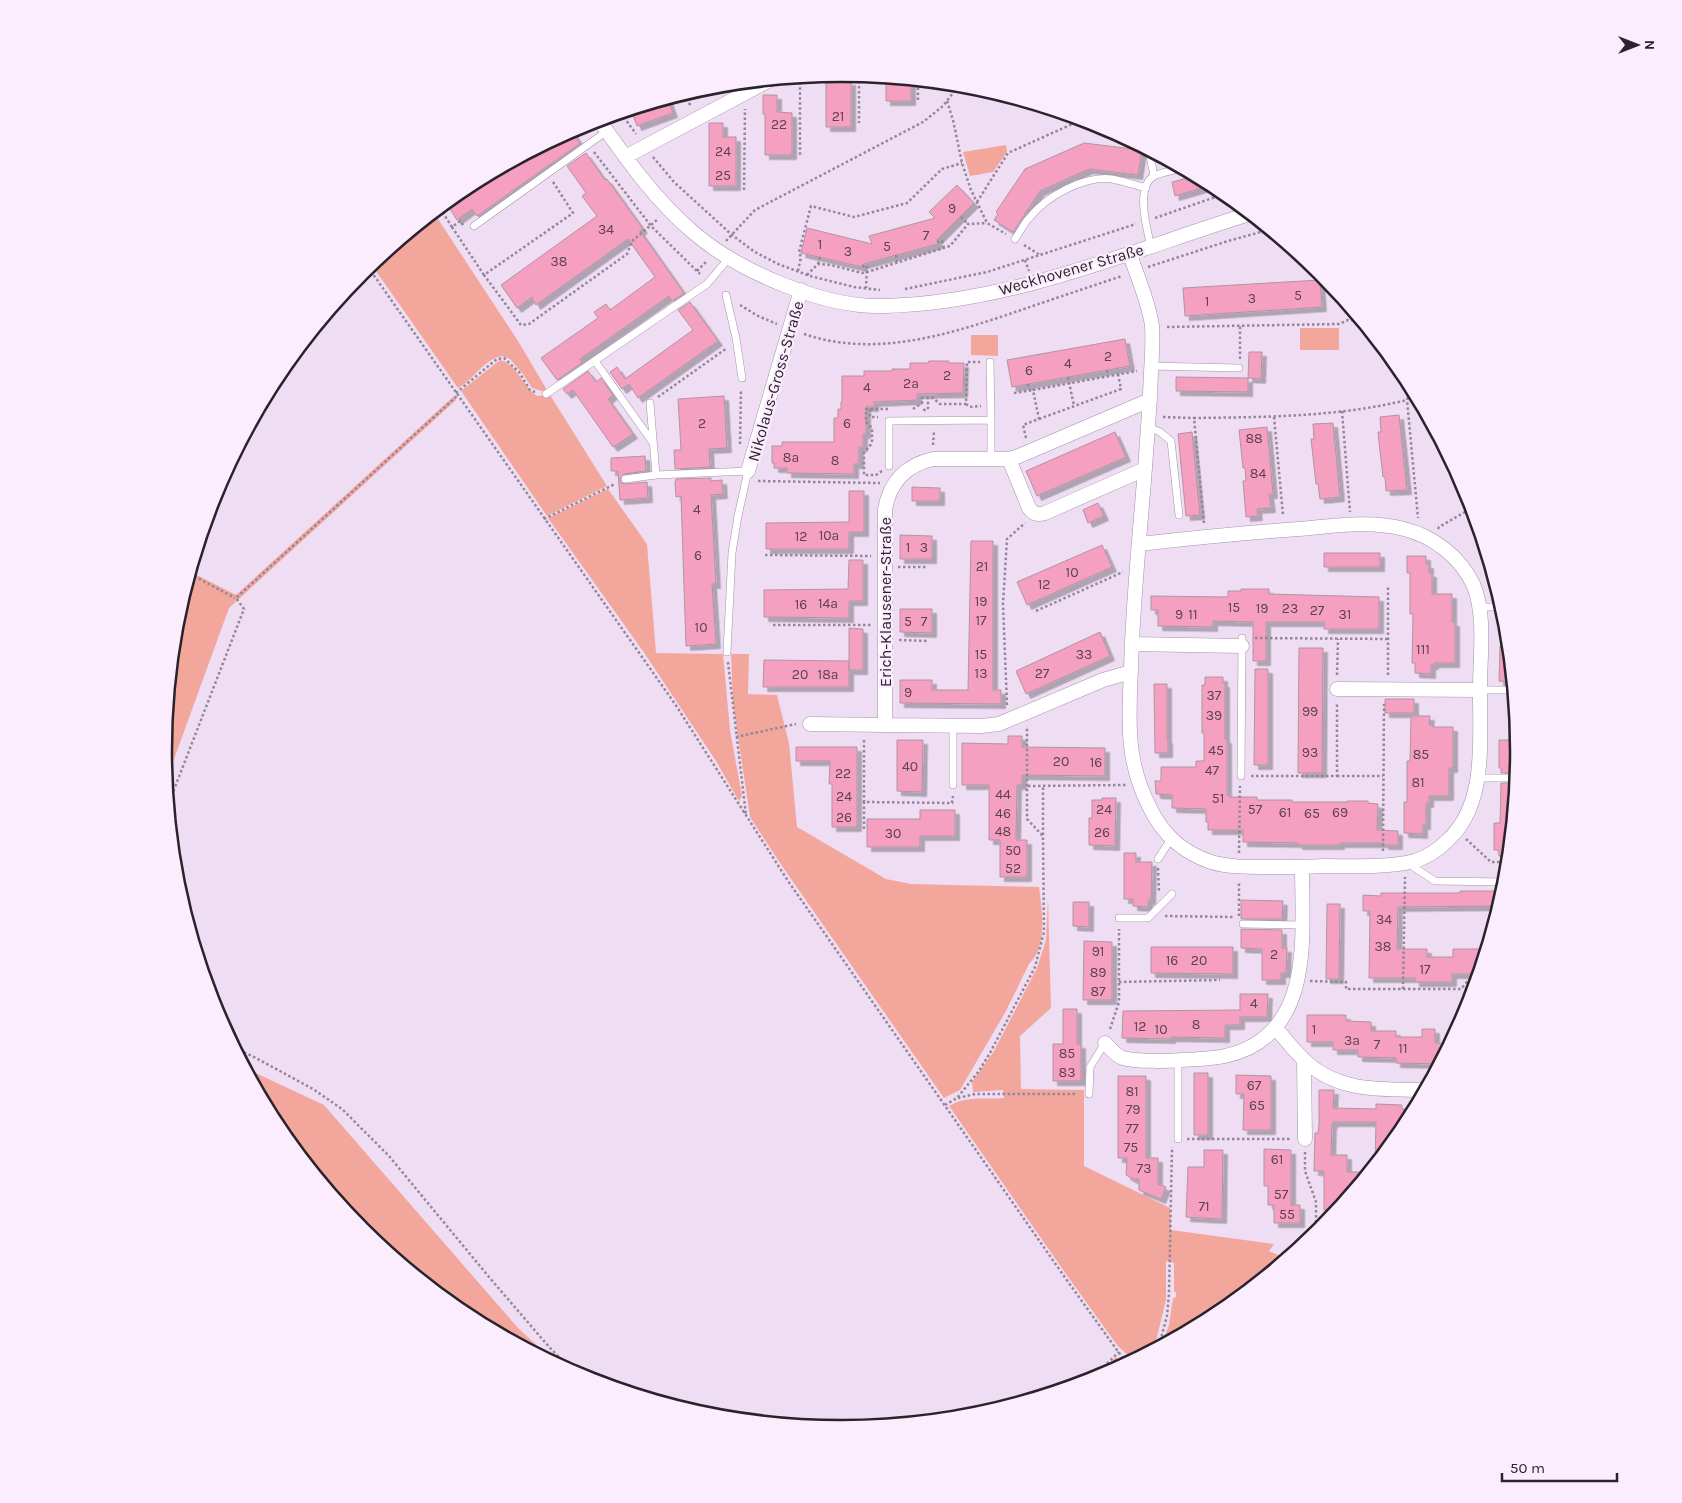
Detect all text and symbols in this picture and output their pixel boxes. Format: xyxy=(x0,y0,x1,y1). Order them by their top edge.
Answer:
north arrow xyxy=(1612,20,1662,70)
text: N xyxy=(1641,40,1658,50)
house number: 21 xyxy=(832,108,844,125)
house number: 22 xyxy=(771,116,787,133)
house number: 24 xyxy=(715,143,731,160)
house number: 25 xyxy=(715,167,731,184)
house number: 9 xyxy=(948,200,956,217)
house number: 34 xyxy=(598,221,614,238)
house number: 7 xyxy=(923,227,930,244)
house number: 1 xyxy=(818,236,822,253)
house number: 5 xyxy=(883,238,891,255)
street label: Weckhovener Straße xyxy=(997,240,1146,299)
house number: 3 xyxy=(844,243,852,260)
house number: 38 xyxy=(551,253,567,270)
house number: 5 xyxy=(1294,287,1302,304)
house number: 3 xyxy=(1248,290,1256,307)
house number: 1 xyxy=(1205,293,1209,310)
street label: Nikolaus-Gross-Straße xyxy=(743,299,807,464)
house number: 2 xyxy=(1104,348,1112,365)
house number: 4 xyxy=(1064,355,1072,372)
house number: 6 xyxy=(1025,362,1033,379)
house number: 2 xyxy=(943,367,951,384)
house number: 2a xyxy=(903,375,919,392)
house number: 4 xyxy=(863,379,871,396)
house number: 2 xyxy=(698,415,706,432)
house number: 6 xyxy=(843,415,851,432)
house number: 88 xyxy=(1245,430,1263,447)
house number: 8a xyxy=(783,449,799,466)
house number: 8 xyxy=(831,452,839,469)
house number: 84 xyxy=(1250,465,1266,482)
house number: 4 xyxy=(693,501,701,518)
street label: Erich-Klausener-Straße xyxy=(876,517,895,687)
house number: 10a xyxy=(819,527,839,544)
house number: 12 xyxy=(795,528,807,545)
house number: 1 xyxy=(906,539,910,556)
house number: 3 xyxy=(920,539,928,556)
house number: 6 xyxy=(694,547,702,564)
house number: 21 xyxy=(976,558,988,575)
house number: 10 xyxy=(1066,564,1078,581)
house number: 12 xyxy=(1038,576,1050,593)
house number: 19 xyxy=(975,593,987,610)
house number: 14a xyxy=(818,595,838,612)
house number: 16 xyxy=(795,596,807,613)
house number: 15 xyxy=(1228,599,1240,616)
house number: 19 xyxy=(1256,600,1268,617)
house number: 23 xyxy=(1282,600,1298,617)
house number: 27 xyxy=(1310,602,1325,619)
house number: 9 xyxy=(1175,606,1183,623)
house number: 11 xyxy=(1188,606,1198,623)
house number: 31 xyxy=(1339,606,1351,623)
house number: 17 xyxy=(975,612,987,629)
house number: 5 xyxy=(904,613,912,630)
house number: 7 xyxy=(921,613,928,630)
house number: 10 xyxy=(695,619,707,636)
house number: 111 xyxy=(1416,641,1430,658)
house number: 15 xyxy=(975,646,987,663)
house number: 33 xyxy=(1076,646,1092,663)
house number: 13 xyxy=(975,665,987,682)
house number: 27 xyxy=(1035,665,1050,682)
house number: 20 xyxy=(792,666,808,683)
house number: 18a xyxy=(818,666,838,683)
house number: 9 xyxy=(904,684,912,701)
house number: 37 xyxy=(1207,687,1222,704)
house number: 99 xyxy=(1302,703,1318,720)
house number: 39 xyxy=(1206,707,1222,724)
house number: 45 xyxy=(1208,742,1224,759)
house number: 93 xyxy=(1302,744,1318,761)
house number: 85 xyxy=(1413,746,1429,763)
house number: 20 xyxy=(1053,753,1069,770)
house number: 16 xyxy=(1090,754,1102,771)
house number: 40 xyxy=(902,758,918,775)
house number: 47 xyxy=(1205,762,1220,779)
house number: 22 xyxy=(835,765,851,782)
house number: 81 xyxy=(1411,774,1425,791)
house number: 44 xyxy=(995,786,1011,803)
house number: 24 xyxy=(836,788,852,805)
house number: 51 xyxy=(1212,790,1224,807)
house number: 24 xyxy=(1096,801,1112,818)
house number: 57 xyxy=(1248,801,1263,818)
house number: 61 xyxy=(1279,804,1291,821)
house number: 69 xyxy=(1332,804,1348,821)
house number: 46 xyxy=(995,805,1011,822)
house number: 65 xyxy=(1304,805,1320,822)
house number: 26 xyxy=(836,809,852,826)
house number: 48 xyxy=(995,823,1011,840)
house number: 26 xyxy=(1094,824,1110,841)
house number: 30 xyxy=(885,825,901,842)
house number: 50 xyxy=(1005,842,1021,859)
house number: 52 xyxy=(1005,860,1021,877)
house number: 34 xyxy=(1376,911,1392,928)
house number: 38 xyxy=(1375,938,1391,955)
house number: 91 xyxy=(1092,943,1104,960)
house number: 2 xyxy=(1270,946,1278,963)
house number: 16 xyxy=(1166,952,1178,969)
house number: 20 xyxy=(1191,952,1207,969)
house number: 17 xyxy=(1419,961,1431,978)
house number: 89 xyxy=(1090,964,1106,981)
house number: 87 xyxy=(1090,983,1106,1000)
house number: 4 xyxy=(1250,995,1258,1012)
house number: 8 xyxy=(1192,1016,1200,1033)
house number: 12 xyxy=(1134,1018,1146,1035)
house number: 10 xyxy=(1155,1021,1167,1038)
house number: 1 xyxy=(1312,1021,1316,1038)
house number: 3a xyxy=(1344,1032,1360,1049)
house number: 7 xyxy=(1374,1036,1381,1053)
house number: 11 xyxy=(1398,1040,1408,1057)
house number: 85 xyxy=(1059,1045,1075,1062)
house number: 83 xyxy=(1059,1064,1075,1081)
house number: 67 xyxy=(1247,1077,1262,1094)
house number: 81 xyxy=(1125,1083,1139,1100)
house number: 65 xyxy=(1249,1097,1265,1114)
house number: 79 xyxy=(1126,1101,1140,1118)
house number: 77 xyxy=(1125,1120,1139,1137)
house number: 75 xyxy=(1124,1139,1138,1156)
house number: 61 xyxy=(1271,1151,1283,1168)
house number: 73 xyxy=(1137,1160,1151,1177)
house number: 57 xyxy=(1274,1186,1289,1203)
house number: 71 xyxy=(1198,1198,1210,1215)
house number: 55 xyxy=(1279,1206,1295,1223)
scale bar xyxy=(1502,1450,1617,1482)
text: 50 m xyxy=(1510,1459,1545,1477)

